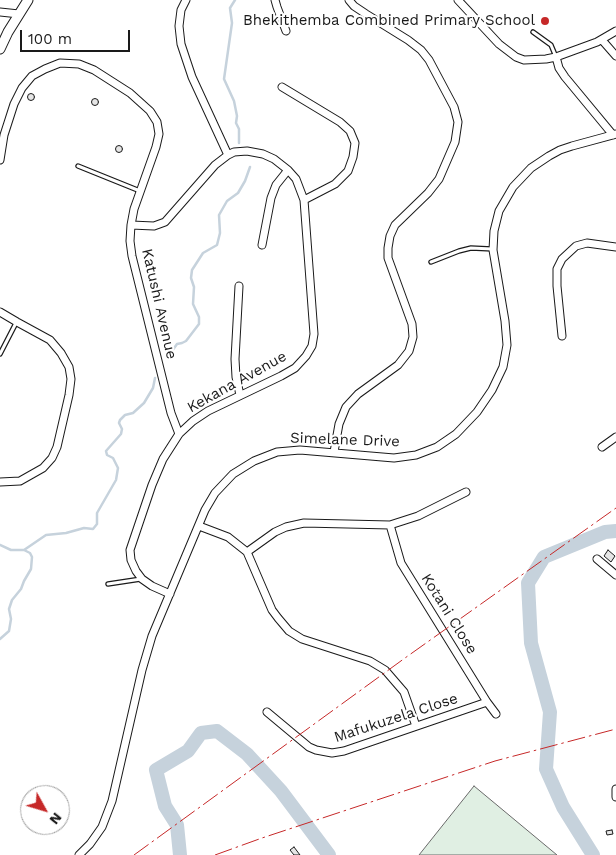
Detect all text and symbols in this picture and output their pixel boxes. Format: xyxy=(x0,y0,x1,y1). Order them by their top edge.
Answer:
place label: Bhekithemba Combined Primary School xyxy=(243,12,535,30)
marker: Bhekithemba Combined Primary School xyxy=(539,15,551,27)
scale bar xyxy=(22,20,132,52)
text: 100 m xyxy=(28,30,72,48)
street label: Katushi Avenue xyxy=(138,247,180,361)
street label: Kekana Avenue xyxy=(184,347,290,417)
street label: Simelane Drive xyxy=(290,429,400,451)
street label: Kotani Close xyxy=(417,570,481,658)
street label: Mafukuzela Close xyxy=(332,689,460,747)
north arrow xyxy=(20,785,70,835)
text: N xyxy=(46,810,65,828)

